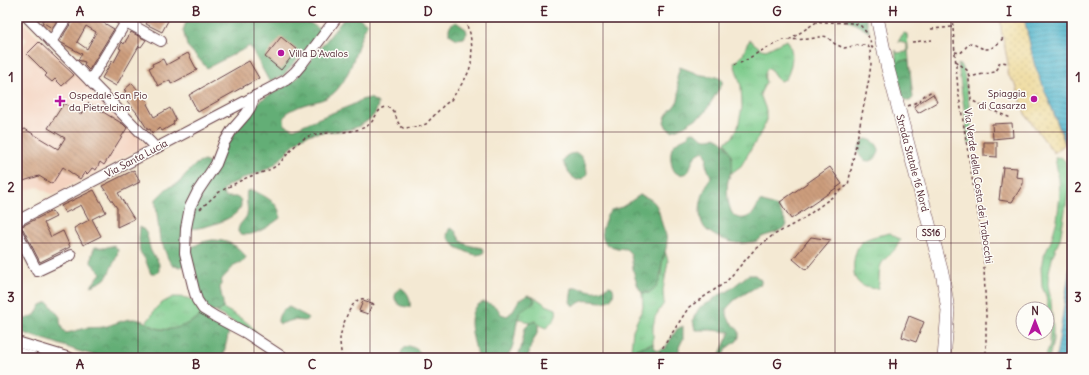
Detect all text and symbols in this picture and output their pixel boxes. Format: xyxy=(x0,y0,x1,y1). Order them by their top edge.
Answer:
text: A xyxy=(76,3,85,20)
text: B xyxy=(192,3,201,20)
text: C xyxy=(308,3,317,20)
text: D xyxy=(423,3,433,20)
text: E xyxy=(540,3,548,20)
text: F xyxy=(657,3,665,20)
text: G xyxy=(772,3,782,20)
text: H xyxy=(888,3,898,20)
text: I xyxy=(1006,3,1012,20)
place label: Villa D'Avalos xyxy=(289,47,348,60)
marker: Villa D'Avalos xyxy=(276,48,286,58)
text: 1 xyxy=(8,69,14,86)
text: 1 xyxy=(1075,69,1081,86)
place label: Spiaggia di Casarza xyxy=(979,87,1026,112)
place label: Ospedale San Pio da Pietrelcina xyxy=(69,89,148,114)
marker: Spiaggia di Casarza xyxy=(1029,94,1039,104)
marker: Ospedale San Pio da Pietrelcina xyxy=(54,95,66,107)
street label: Via Verde della Costa dei Trabocchi xyxy=(961,108,996,265)
street label: Strada Statale 16 Nord xyxy=(893,113,932,213)
street label: Via Santa Lucia xyxy=(103,136,170,180)
text: 2 xyxy=(7,179,15,196)
text: 2 xyxy=(1074,179,1082,196)
road number: SS16 xyxy=(917,226,945,240)
text: 3 xyxy=(7,289,15,306)
text: 3 xyxy=(1074,289,1082,306)
north arrow xyxy=(1015,301,1055,341)
text: N xyxy=(1031,304,1039,318)
text: A xyxy=(76,356,85,373)
text: B xyxy=(192,356,201,373)
text: C xyxy=(308,356,317,373)
text: D xyxy=(423,356,433,373)
text: E xyxy=(540,356,548,373)
text: F xyxy=(657,356,665,373)
text: G xyxy=(772,356,782,373)
text: H xyxy=(888,356,898,373)
text: I xyxy=(1006,356,1012,373)

